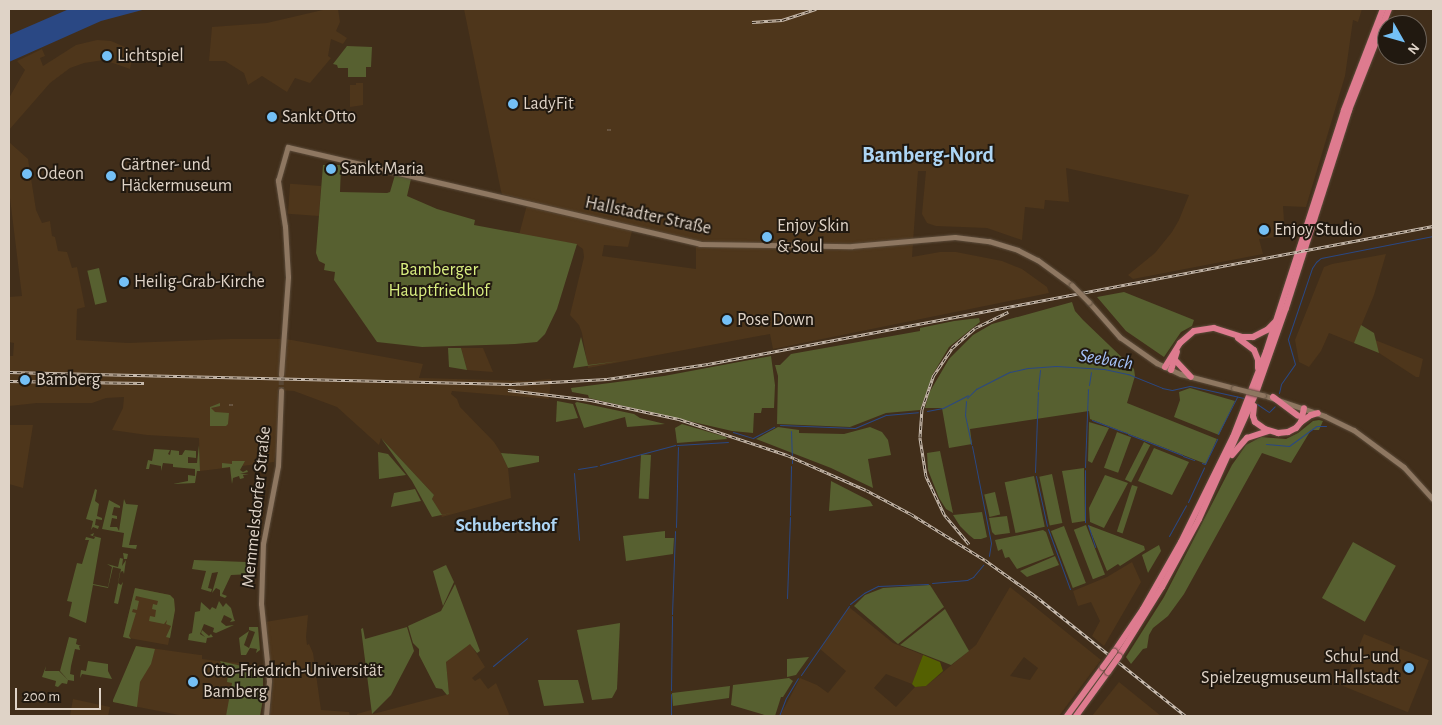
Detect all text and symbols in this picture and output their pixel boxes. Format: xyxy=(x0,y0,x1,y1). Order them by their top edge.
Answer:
north arrow xyxy=(1377,15,1427,65)
text: N xyxy=(1405,40,1422,57)
place label: Lichtspiel xyxy=(117,45,184,67)
marker: Lichtspiel xyxy=(101,50,113,62)
place label: LadyFit xyxy=(523,93,574,115)
marker: LadyFit xyxy=(507,98,519,110)
place label: Sankt Otto xyxy=(282,106,356,128)
marker: Sankt Otto xyxy=(266,111,278,123)
district label: Bamberg-Nord xyxy=(862,143,994,169)
place label: Gärtner- und Häckermuseum xyxy=(121,155,232,198)
place label: Sankt Maria xyxy=(341,158,424,180)
place label: Odeon xyxy=(37,163,84,185)
marker: Sankt Maria xyxy=(325,163,337,175)
marker: Odeon xyxy=(21,168,33,180)
marker: Gärtner- und Häckermuseum xyxy=(105,170,117,182)
street label: Hallstadter Straße xyxy=(583,192,713,240)
place label: Enjoy Skin & Soul xyxy=(777,216,849,258)
place label: Enjoy Studio xyxy=(1274,219,1362,241)
marker: Enjoy Studio xyxy=(1258,224,1270,236)
marker: Enjoy Skin & Soul xyxy=(761,231,773,243)
park label: Bamberger Hauptfriedhof xyxy=(389,260,489,302)
place label: Heilig-Grab-Kirche xyxy=(134,271,265,293)
marker: Heilig-Grab-Kirche xyxy=(118,276,130,288)
place label: Pose Down xyxy=(737,309,814,331)
marker: Pose Down xyxy=(721,314,733,326)
water label: Seebach xyxy=(1077,344,1135,376)
place label: Bamberg xyxy=(36,369,100,391)
marker: Bamberg xyxy=(18,373,32,387)
street label: Memmelsdorfer Straße xyxy=(238,425,276,589)
district label: Schubertshof xyxy=(455,515,557,537)
place label: Schul- und Spielzeugmuseum Hallstadt xyxy=(1201,647,1399,690)
place label: Otto-Friedrich-Universität Bamberg xyxy=(203,661,383,704)
marker: Schul- und Spielzeugmuseum Hallstadt xyxy=(1403,662,1415,674)
marker: Otto-Friedrich-Universität Bamberg xyxy=(187,676,199,688)
scale bar xyxy=(18,678,104,710)
text: 200 m xyxy=(23,689,60,704)

